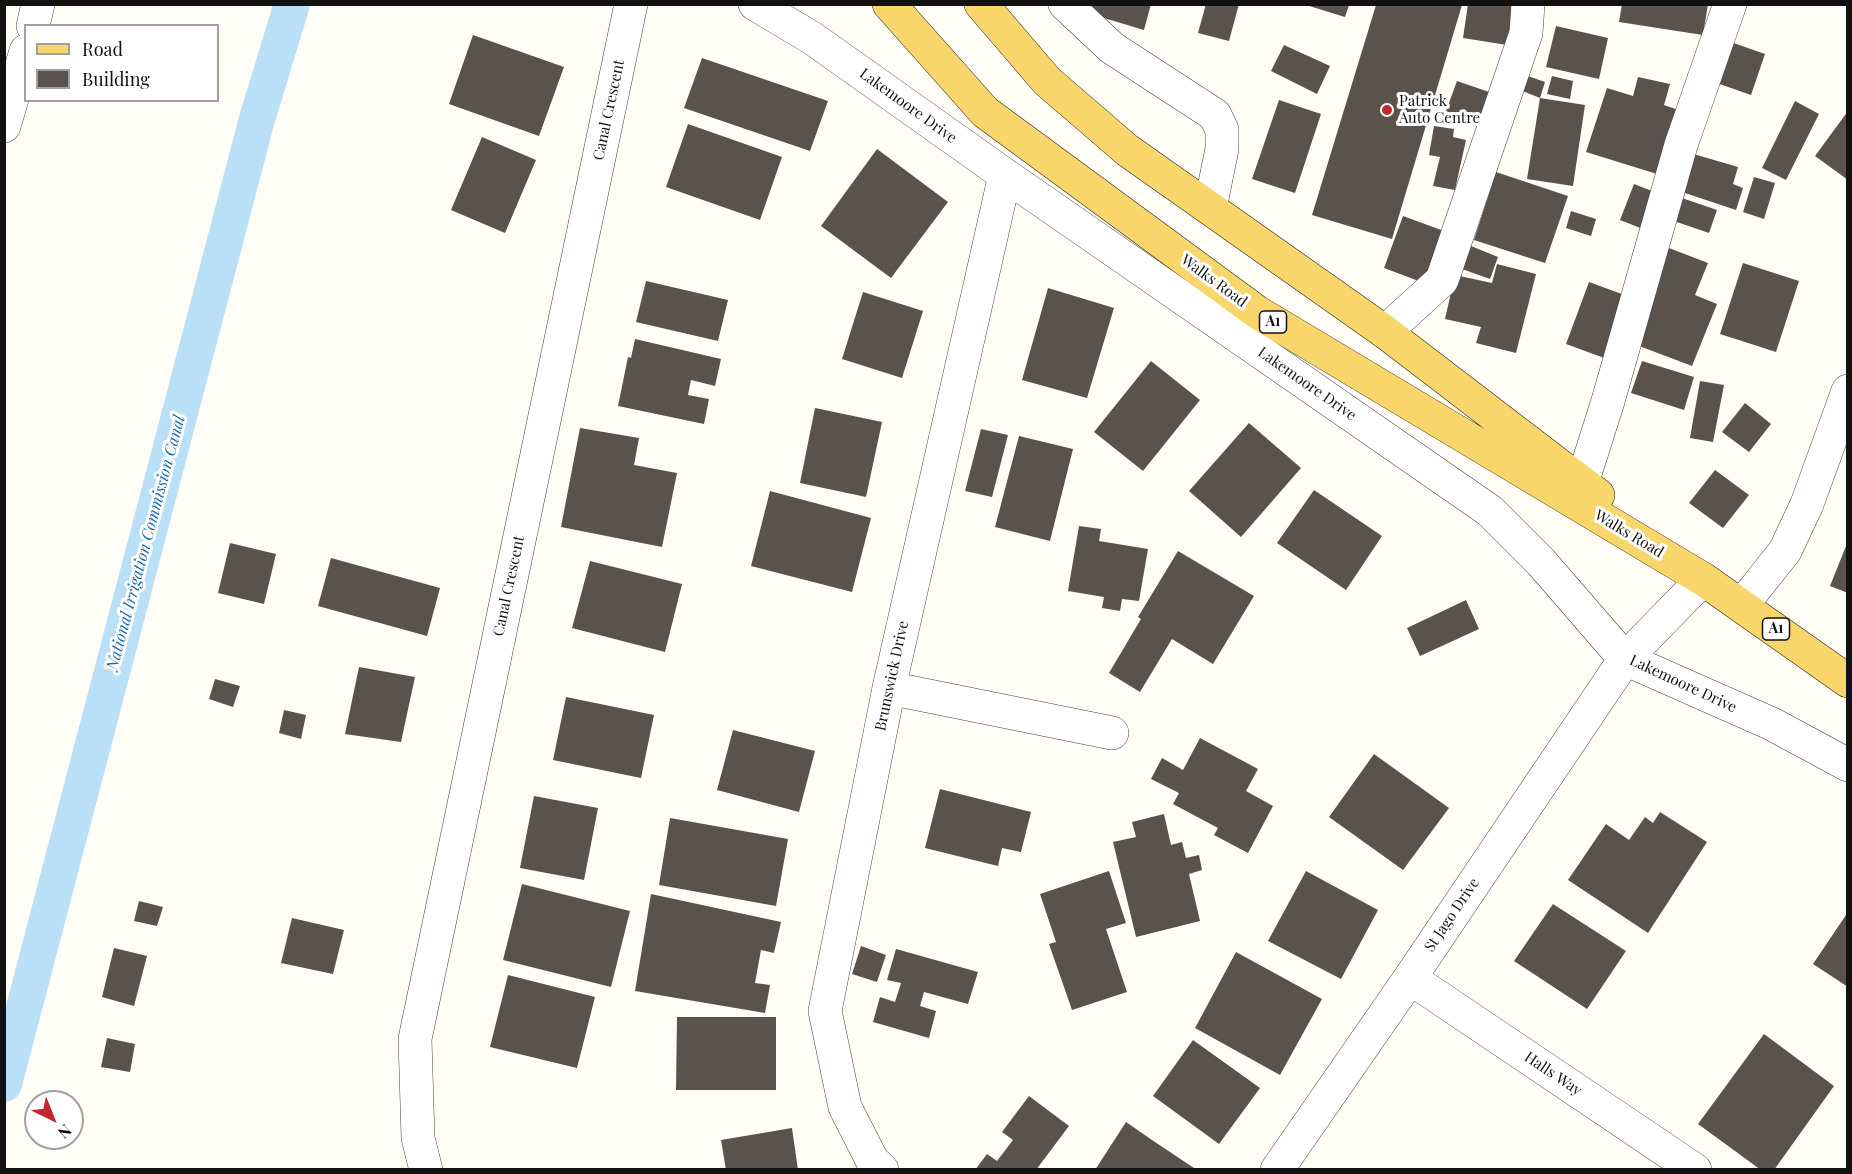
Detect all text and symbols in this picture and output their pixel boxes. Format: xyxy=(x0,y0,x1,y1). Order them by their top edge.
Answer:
legend xyxy=(24,24,219,102)
text: Road xyxy=(82,37,123,61)
street label: Canal Crescent xyxy=(590,58,628,162)
street label: Lakemoore Drive xyxy=(856,65,960,147)
text: Building xyxy=(82,67,150,91)
place label: Patrick Auto Centre xyxy=(1399,92,1480,127)
marker: Patrick Auto Centre xyxy=(1380,103,1394,117)
street label: Walks Road xyxy=(1177,251,1251,311)
road number: A1 xyxy=(1260,311,1286,333)
street label: Lakemoore Drive xyxy=(1254,343,1360,425)
water label: National Irrigation Commission Canal xyxy=(103,413,189,673)
street label: Walks Road xyxy=(1591,506,1667,562)
street label: Canal Crescent xyxy=(490,534,528,638)
road number: A1 xyxy=(1762,618,1790,640)
street label: Brunswick Drive xyxy=(872,619,912,733)
street label: Lakemoore Drive xyxy=(1627,651,1739,717)
street label: St Jago Drive xyxy=(1421,874,1483,956)
street label: Halls Way xyxy=(1521,1048,1585,1100)
north arrow xyxy=(24,1090,84,1150)
text: N xyxy=(54,1120,77,1144)

